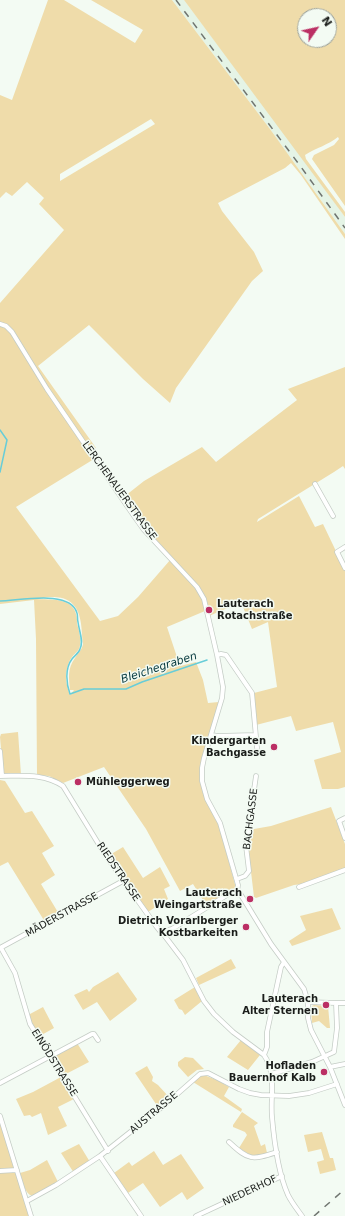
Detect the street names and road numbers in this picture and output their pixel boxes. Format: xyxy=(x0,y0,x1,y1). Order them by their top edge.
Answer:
street label: LERCHENAUERSTRASSE xyxy=(79,439,159,543)
street label: BACHGASSE xyxy=(241,788,261,850)
street label: RIEDSTRASSE xyxy=(94,840,142,904)
street label: MÄDERSTRASSE xyxy=(24,890,100,940)
street label: EINÖDSTRASSE xyxy=(28,1027,80,1099)
street label: AUSTRASSE xyxy=(128,1089,180,1137)
street label: NIEDERHOF xyxy=(221,1173,279,1209)

